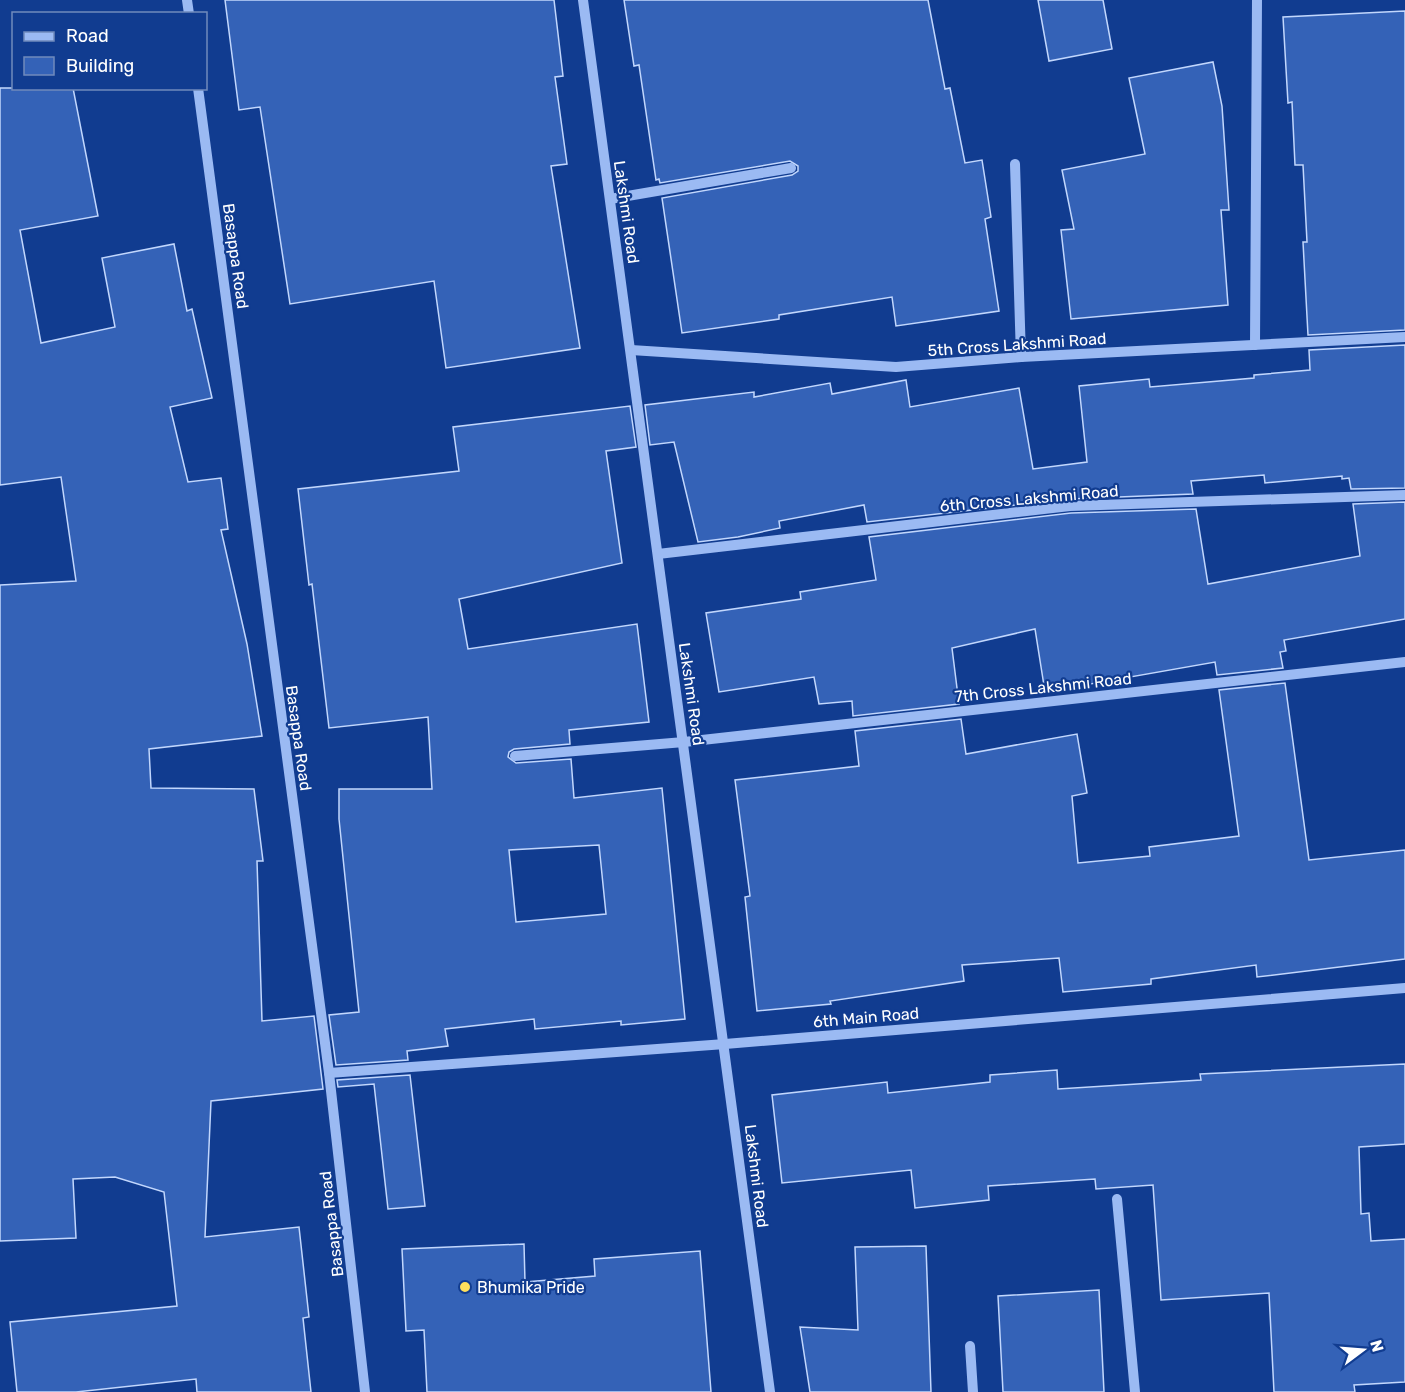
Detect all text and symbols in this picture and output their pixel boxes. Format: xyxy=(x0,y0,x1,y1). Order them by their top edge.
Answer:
legend xyxy=(12,12,207,90)
text: Road xyxy=(66,25,109,47)
text: Building xyxy=(66,55,134,77)
street label: Lakshmi Road xyxy=(610,159,643,265)
street label: Basappa Road xyxy=(219,202,252,310)
street label: 5th Cross Lakshmi Road xyxy=(927,329,1107,360)
street label: 6th Cross Lakshmi Road xyxy=(939,481,1119,516)
street label: Lakshmi Road xyxy=(675,641,708,747)
street label: 7th Cross Lakshmi Road xyxy=(954,669,1133,706)
street label: Basappa Road xyxy=(282,684,315,792)
street label: 6th Main Road xyxy=(812,1003,920,1032)
street label: Lakshmi Road xyxy=(741,1123,772,1229)
street label: Basappa Road xyxy=(316,1170,347,1278)
place label: Bhumika Pride xyxy=(477,1278,585,1297)
marker: Bhumika Pride xyxy=(458,1280,472,1294)
north arrow xyxy=(1333,1320,1393,1380)
text: N xyxy=(1366,1338,1388,1354)

